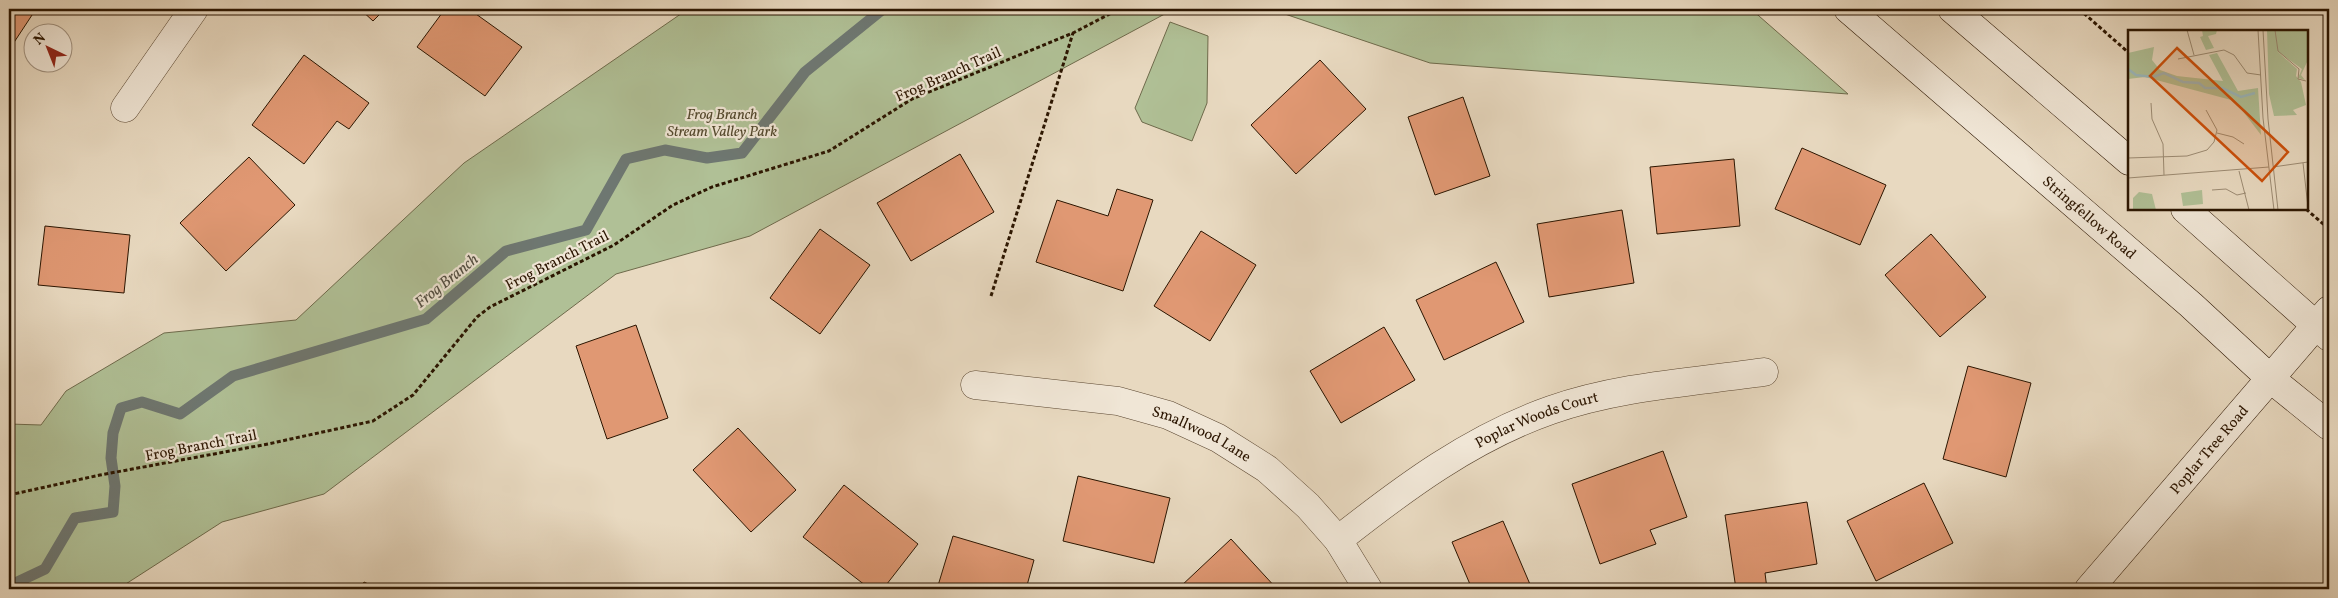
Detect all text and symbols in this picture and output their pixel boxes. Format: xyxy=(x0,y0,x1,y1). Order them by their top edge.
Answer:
north arrow xyxy=(22,22,72,72)
text: N xyxy=(30,29,50,50)
inset map xyxy=(2128,30,2308,210)
street label: Frog Branch Trail xyxy=(892,43,1005,108)
park label: Frog Branch Stream Valley Park xyxy=(667,105,777,143)
street label: Stringfellow Road xyxy=(2037,172,2140,265)
street label: Frog Branch Trail xyxy=(502,226,613,297)
water label: Frog Branch xyxy=(411,249,484,314)
street label: Poplar Woods Court xyxy=(1472,388,1601,454)
street label: Poplar Tree Road xyxy=(2166,401,2254,500)
street label: Smallwood Lane xyxy=(1149,402,1255,468)
street label: Frog Branch Trail xyxy=(143,425,259,468)

